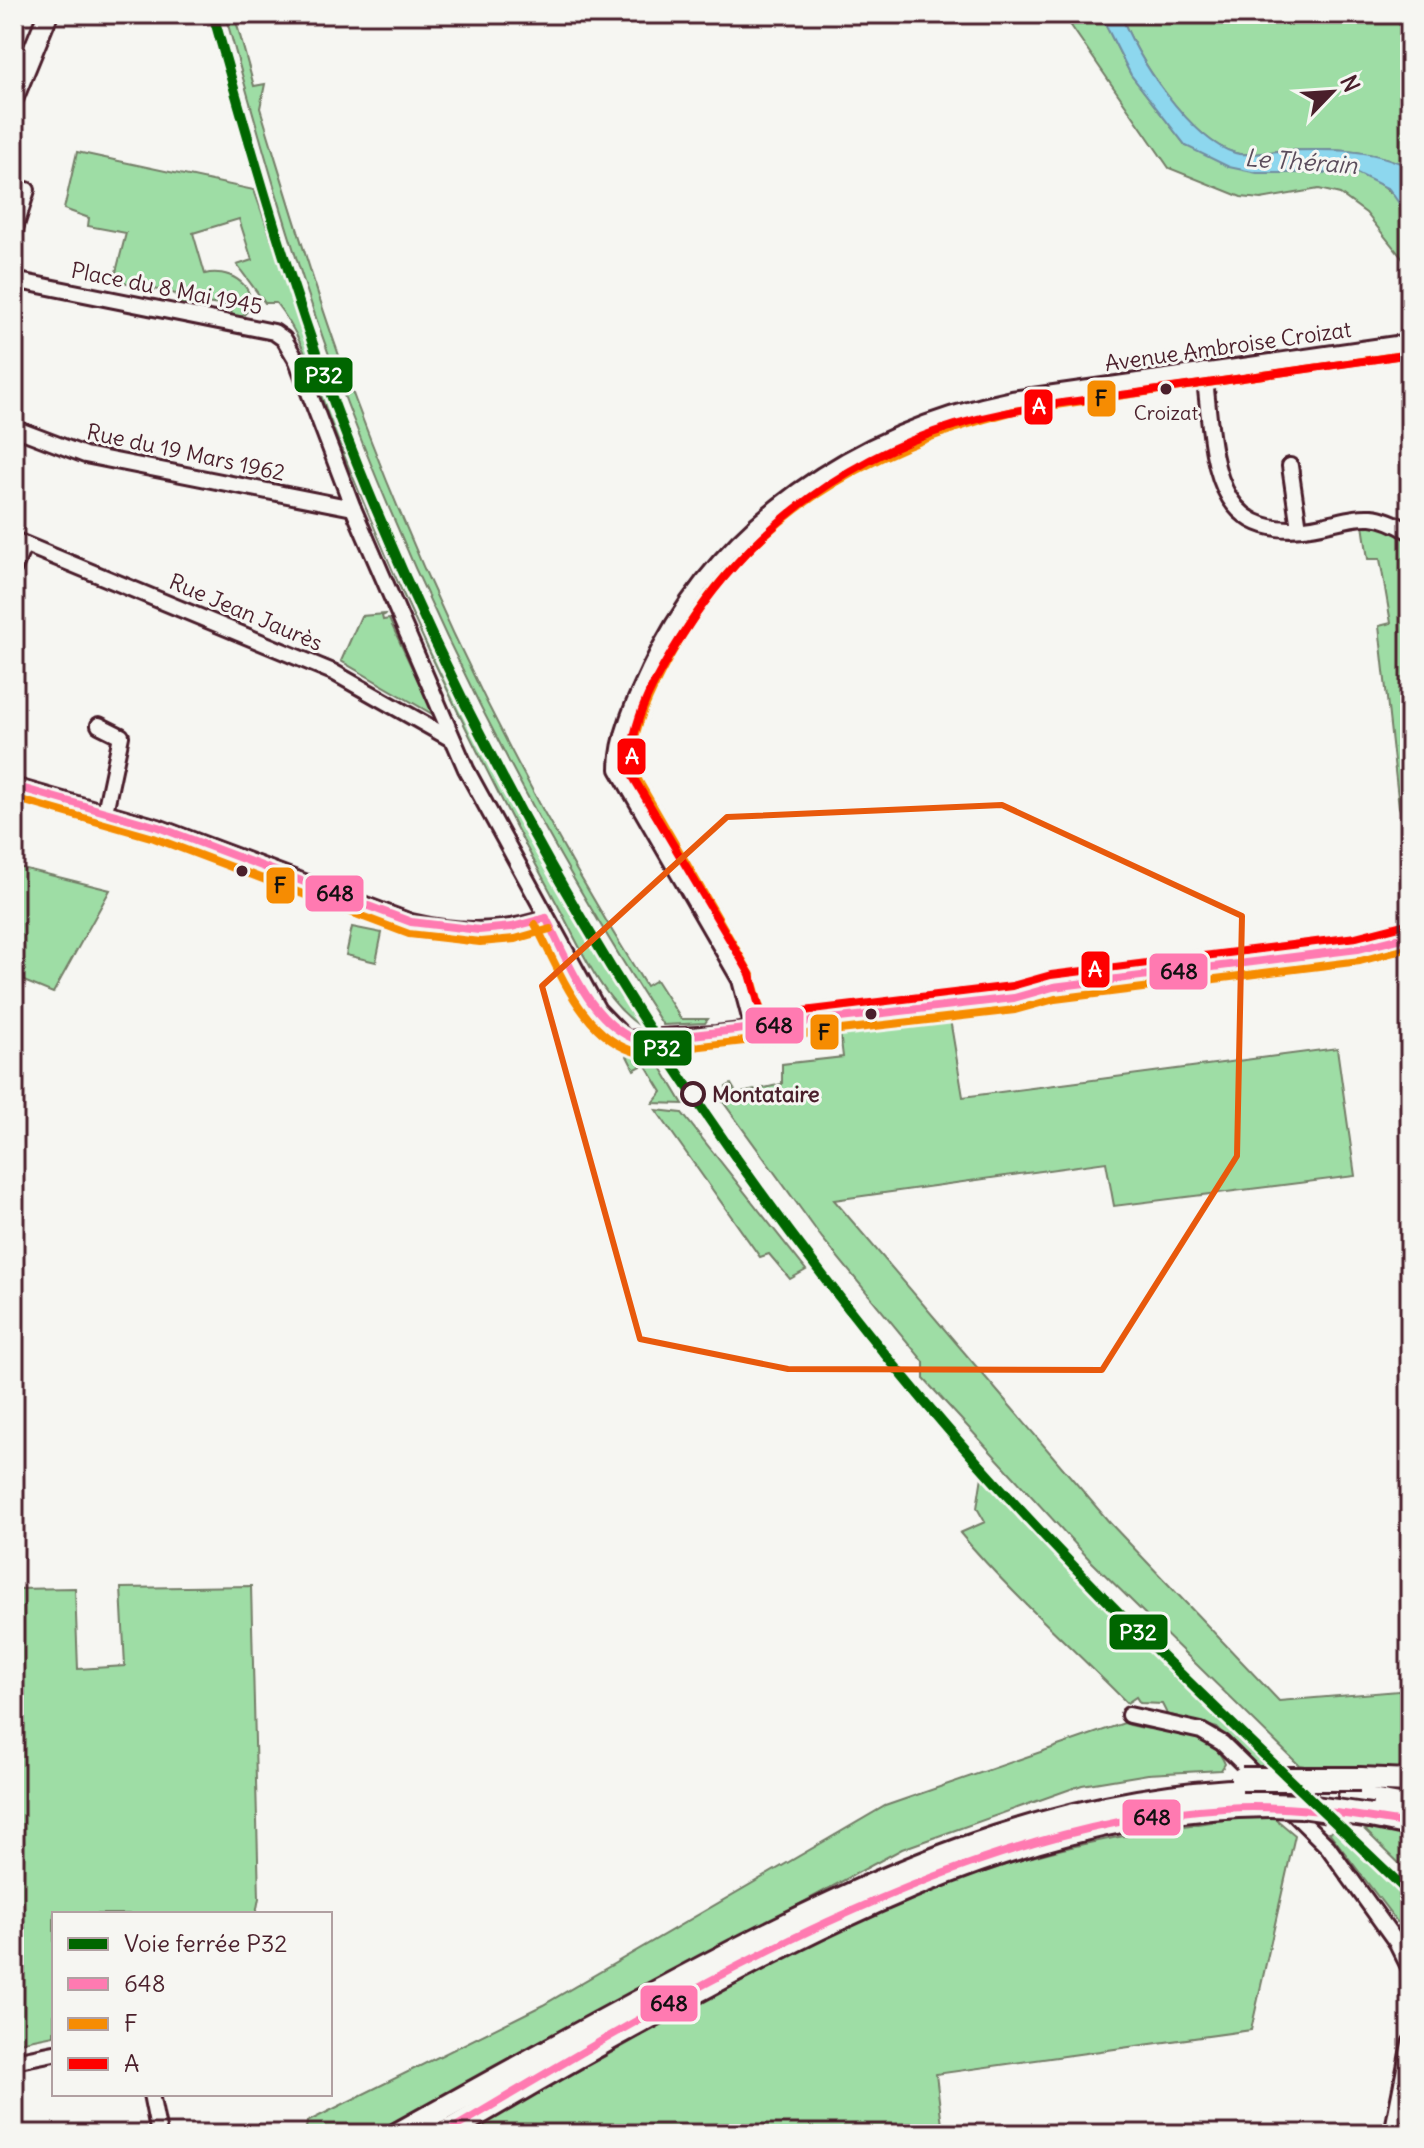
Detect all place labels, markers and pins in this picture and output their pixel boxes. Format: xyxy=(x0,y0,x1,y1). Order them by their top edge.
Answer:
marker: Croizat xyxy=(1158,381,1174,397)
place label: Croizat xyxy=(1134,400,1198,425)
unlabelled marker xyxy=(234,863,250,879)
unlabelled marker xyxy=(863,1006,879,1022)
place label: Montataire xyxy=(712,1080,820,1108)
marker: Montataire xyxy=(681,1082,705,1106)

